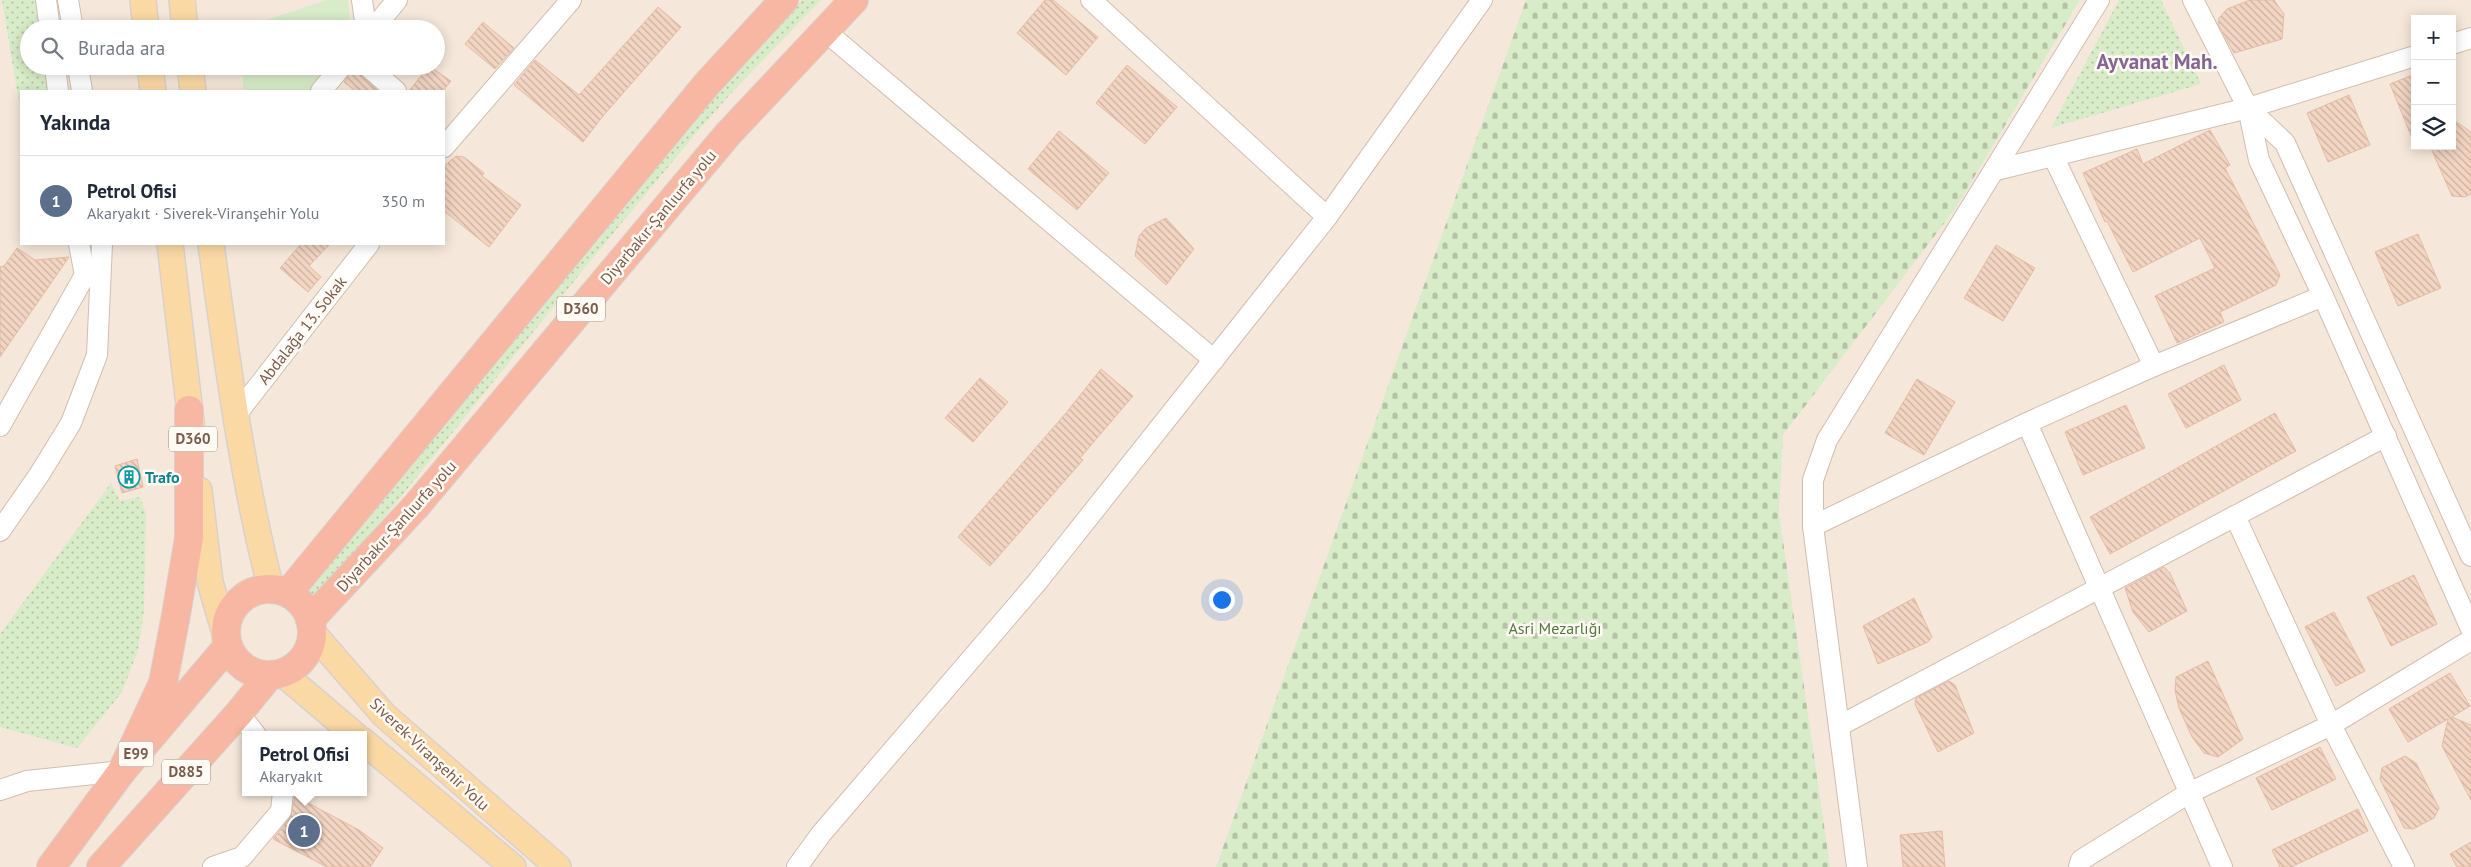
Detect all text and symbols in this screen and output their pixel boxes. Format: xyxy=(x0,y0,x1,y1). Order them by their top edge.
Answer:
map controls xyxy=(2411,15,2456,150)
button: + xyxy=(2411,15,2456,60)
search box xyxy=(20,20,445,75)
icon: search xyxy=(38,34,66,62)
text: Burada ara xyxy=(78,36,165,60)
district label: Ayvanat Mah. xyxy=(2096,48,2218,75)
button: − xyxy=(2411,60,2456,105)
button: layers xyxy=(2411,105,2456,150)
text: Yakında xyxy=(40,109,110,136)
street label: Diyarbakır-Şanlıurfa yolu xyxy=(596,146,720,288)
text: Petrol Ofisi xyxy=(87,179,177,203)
text: 1 xyxy=(51,191,61,211)
text: 350 m xyxy=(382,191,425,211)
text: Akaryakıt · Siverek-Viranşehir Yolu xyxy=(87,203,319,223)
street label: Abdalağa 13. Sokak xyxy=(253,272,351,388)
road number: D360 xyxy=(557,296,605,322)
road number: D360 xyxy=(169,426,217,452)
street label: Diyarbakır-Şanlıurfa yolu xyxy=(332,456,460,596)
building icon: Trafo xyxy=(117,465,141,489)
place label: Trafo xyxy=(145,467,180,487)
your location xyxy=(1209,587,1235,613)
park label: Asri Mezarlığı xyxy=(1508,618,1602,638)
street label: Siverek-Viranşehir Yolu xyxy=(366,693,494,815)
popup xyxy=(242,731,367,796)
road number: E99 xyxy=(118,742,154,766)
text: Petrol Ofisi xyxy=(260,742,349,766)
road number: D885 xyxy=(162,760,210,784)
text: Akaryakıt xyxy=(260,766,323,786)
pin: 1 xyxy=(288,812,320,850)

